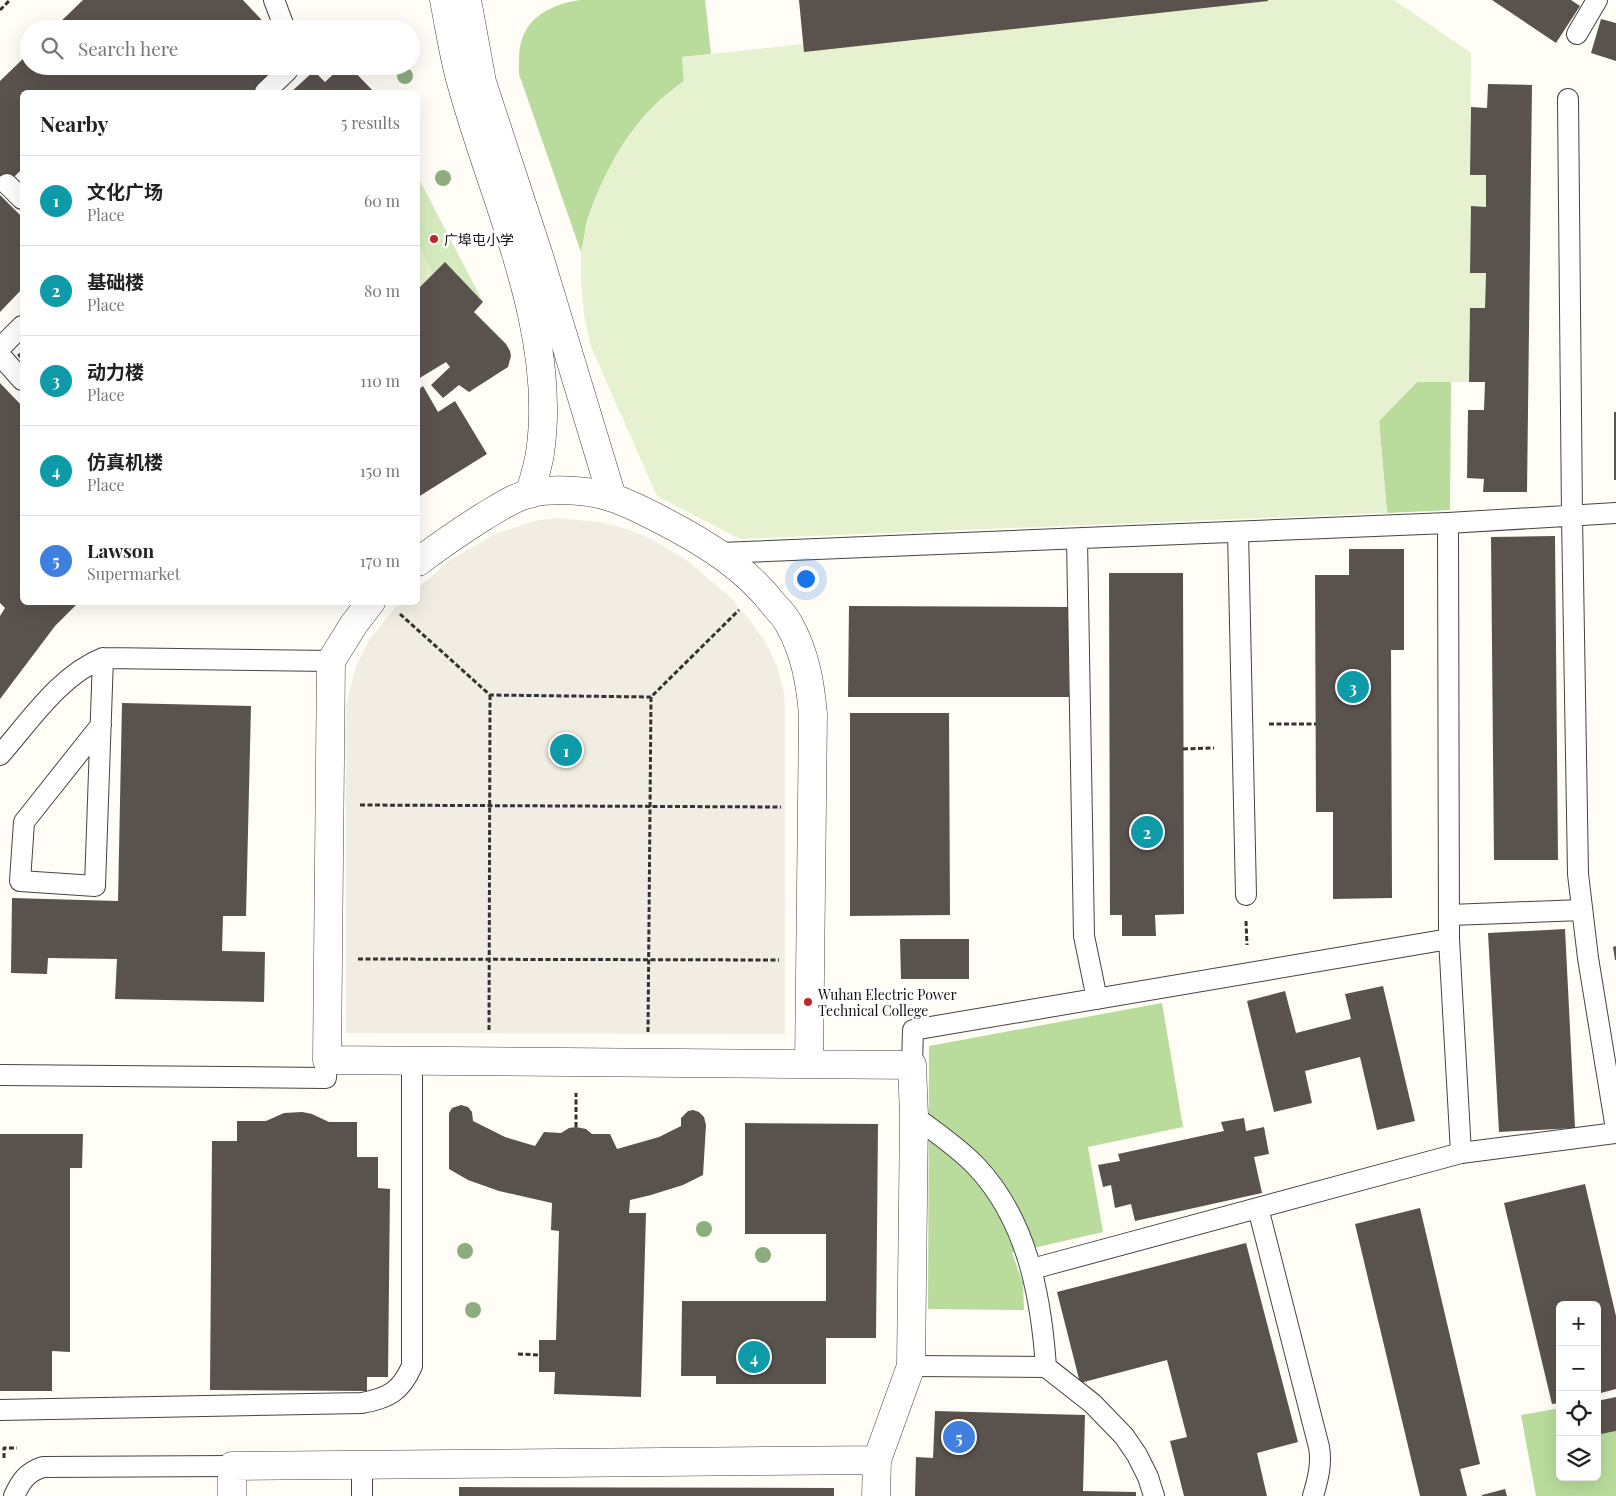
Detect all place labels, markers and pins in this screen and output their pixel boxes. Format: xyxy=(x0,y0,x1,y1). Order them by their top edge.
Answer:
place label: 广埠屯小学 xyxy=(444,230,514,249)
marker: 广埠屯小学 xyxy=(428,233,440,245)
pin: 3 xyxy=(1337,668,1369,706)
pin: 1 xyxy=(550,731,582,769)
pin: 2 xyxy=(1131,813,1163,851)
place label: Wuhan Electric Power Technical College xyxy=(817,985,958,1020)
marker: Wuhan Electric Power Technical College xyxy=(802,996,814,1008)
pin: 4 xyxy=(738,1338,770,1376)
pin: 5 xyxy=(943,1418,975,1456)

